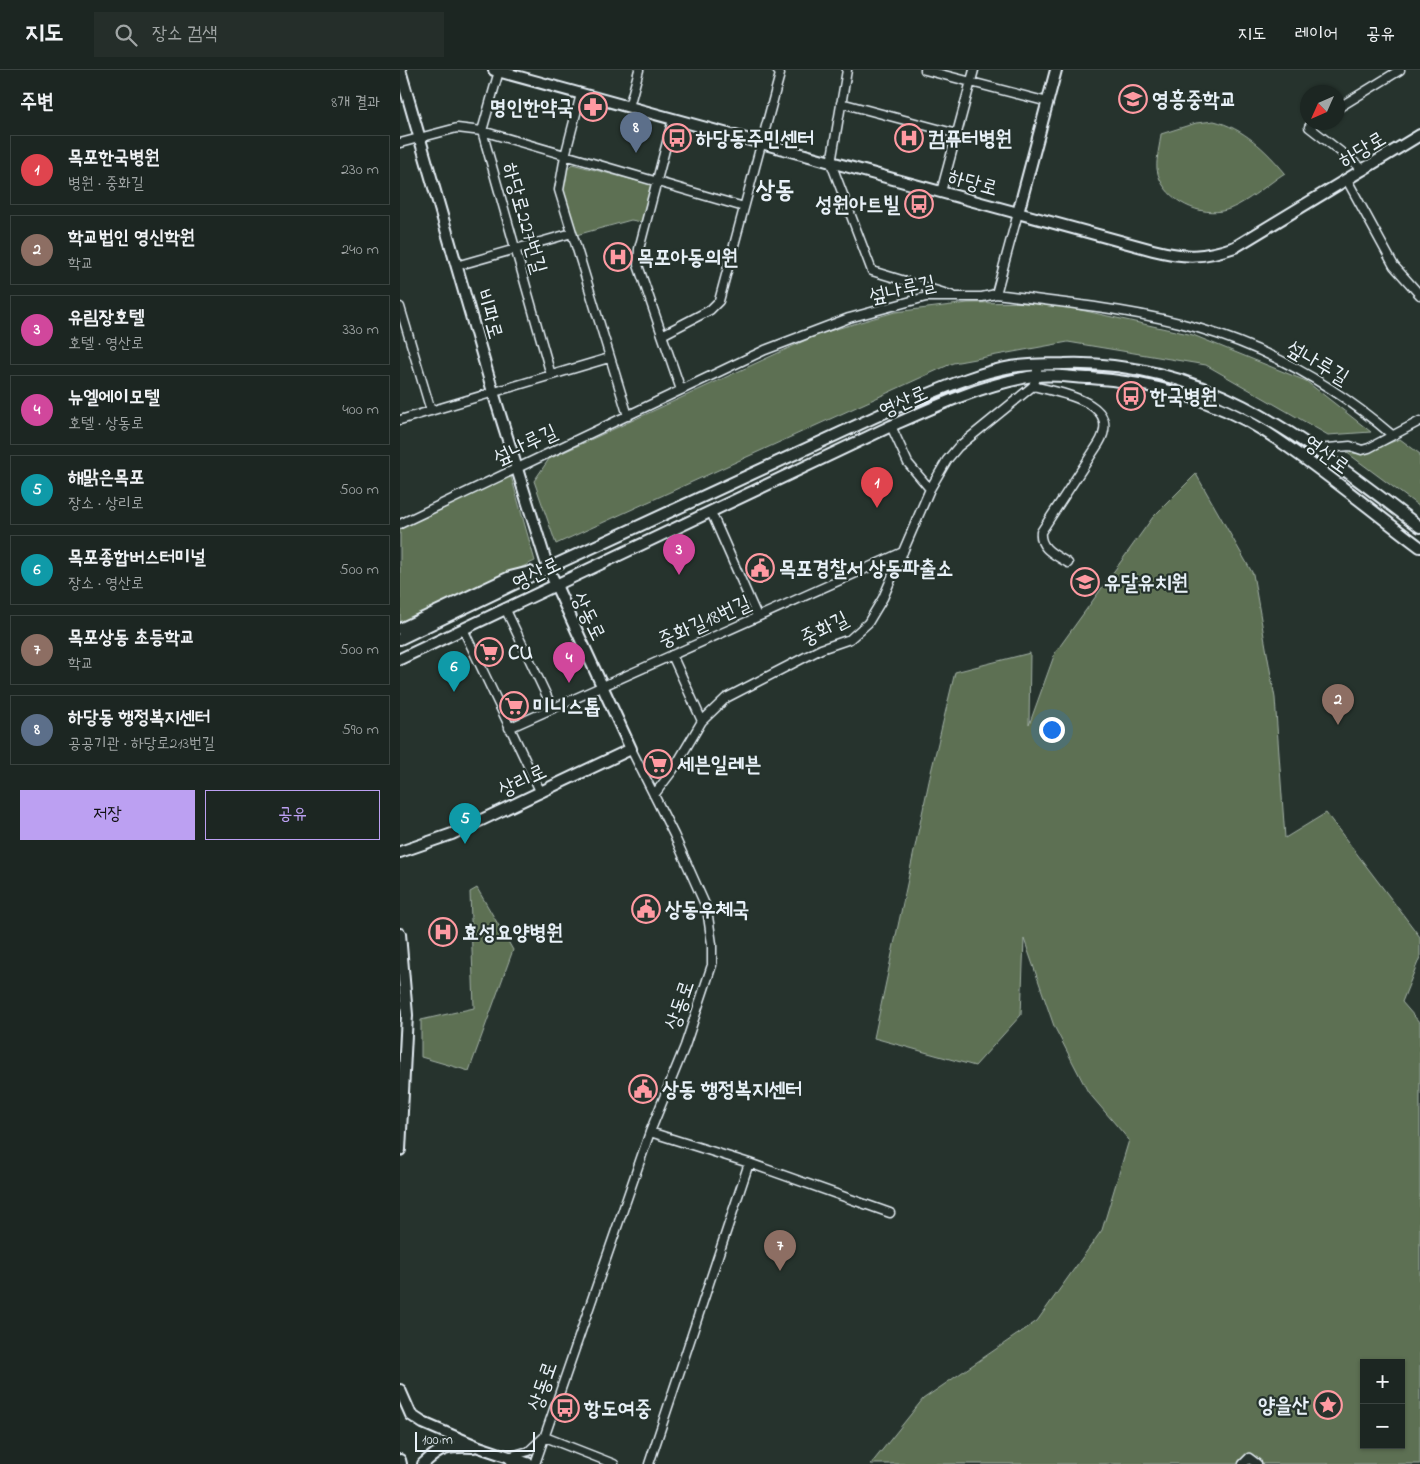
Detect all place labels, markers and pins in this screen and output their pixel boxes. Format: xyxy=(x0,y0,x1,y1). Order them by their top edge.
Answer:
school or university icon: 영흥중학교 xyxy=(1118,84,1148,114)
place label: 영흥중학교 xyxy=(1152,86,1237,116)
pharmacy icon: 명인한약국 xyxy=(578,92,608,122)
place label: 명인한약국 xyxy=(490,94,574,124)
pin: 8 xyxy=(620,112,652,153)
bus stop icon: 하당동주민센터 xyxy=(662,123,692,153)
hospital icon: 컴퓨터병원 xyxy=(894,123,924,153)
place label: 하당동주민센터 xyxy=(695,125,814,155)
place label: 컴퓨터병원 xyxy=(928,125,1013,155)
bus stop icon: 성원아트빌 xyxy=(904,189,934,219)
place label: 성원아트빌 xyxy=(816,191,901,221)
hospital icon: 목포아동의원 xyxy=(603,242,633,272)
place label: 목포아동의원 xyxy=(637,244,738,274)
bus stop icon: 한국병원 xyxy=(1116,381,1146,411)
place label: 한국병원 xyxy=(1149,383,1218,413)
pin: 1 xyxy=(861,467,893,508)
pin: 3 xyxy=(663,534,695,575)
public building icon: 목포경찰서 상동파출소 xyxy=(745,553,775,583)
place label: 목포경찰서 상동파출소 xyxy=(779,555,953,585)
school or university icon: 유달유치원 xyxy=(1070,567,1100,597)
place label: 유달유치원 xyxy=(1104,569,1189,599)
supermarket icon: CU xyxy=(474,637,504,667)
place label: CU xyxy=(508,639,533,669)
pin: 4 xyxy=(553,642,585,683)
pin: 6 xyxy=(438,651,470,692)
pin: 2 xyxy=(1322,684,1354,725)
supermarket icon: 미니스톱 xyxy=(499,691,529,721)
place label: 미니스톱 xyxy=(533,693,601,723)
supermarket icon: 세븐일레븐 xyxy=(643,749,673,779)
place label: 세븐일레븐 xyxy=(677,751,762,781)
pin: 5 xyxy=(449,803,481,844)
public building icon: 상동우체국 xyxy=(631,894,661,924)
place label: 상동우체국 xyxy=(665,896,750,926)
hospital icon: 효성요양병원 xyxy=(428,917,458,947)
place label: 효성요양병원 xyxy=(462,919,563,949)
public building icon: 상동 행정복지센터 xyxy=(628,1074,658,1104)
place label: 상동 행정복지센터 xyxy=(662,1076,802,1106)
pin: 7 xyxy=(764,1230,796,1271)
place icon: 양을산 xyxy=(1313,1390,1343,1420)
place label: 양을산 xyxy=(1258,1392,1309,1422)
bus stop icon: 항도여중 xyxy=(550,1393,580,1423)
place label: 항도여중 xyxy=(583,1395,652,1425)

